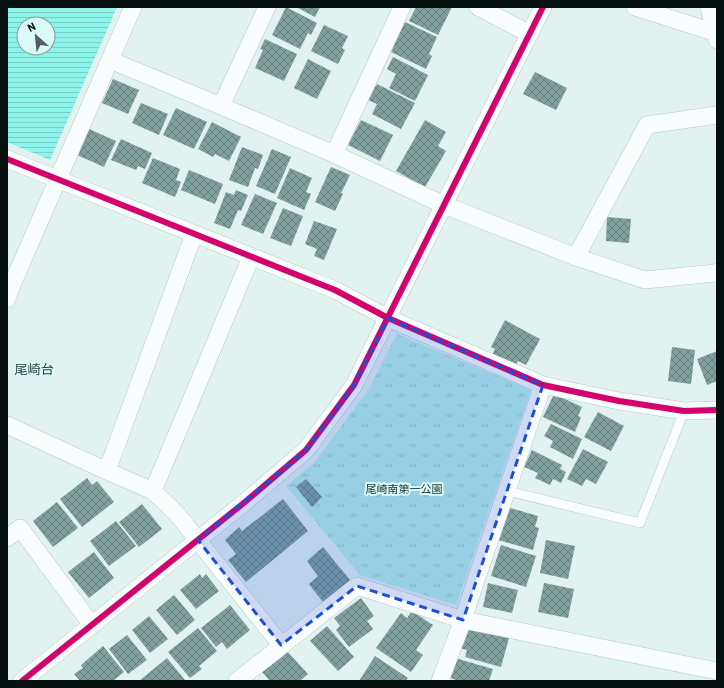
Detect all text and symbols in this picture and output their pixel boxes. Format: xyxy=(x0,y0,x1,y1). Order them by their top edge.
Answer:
north arrow xyxy=(16,16,56,56)
text: N xyxy=(25,19,37,34)
district label: 尾崎台 xyxy=(14,361,54,377)
park label: 尾崎南第一公園 xyxy=(366,482,443,495)

